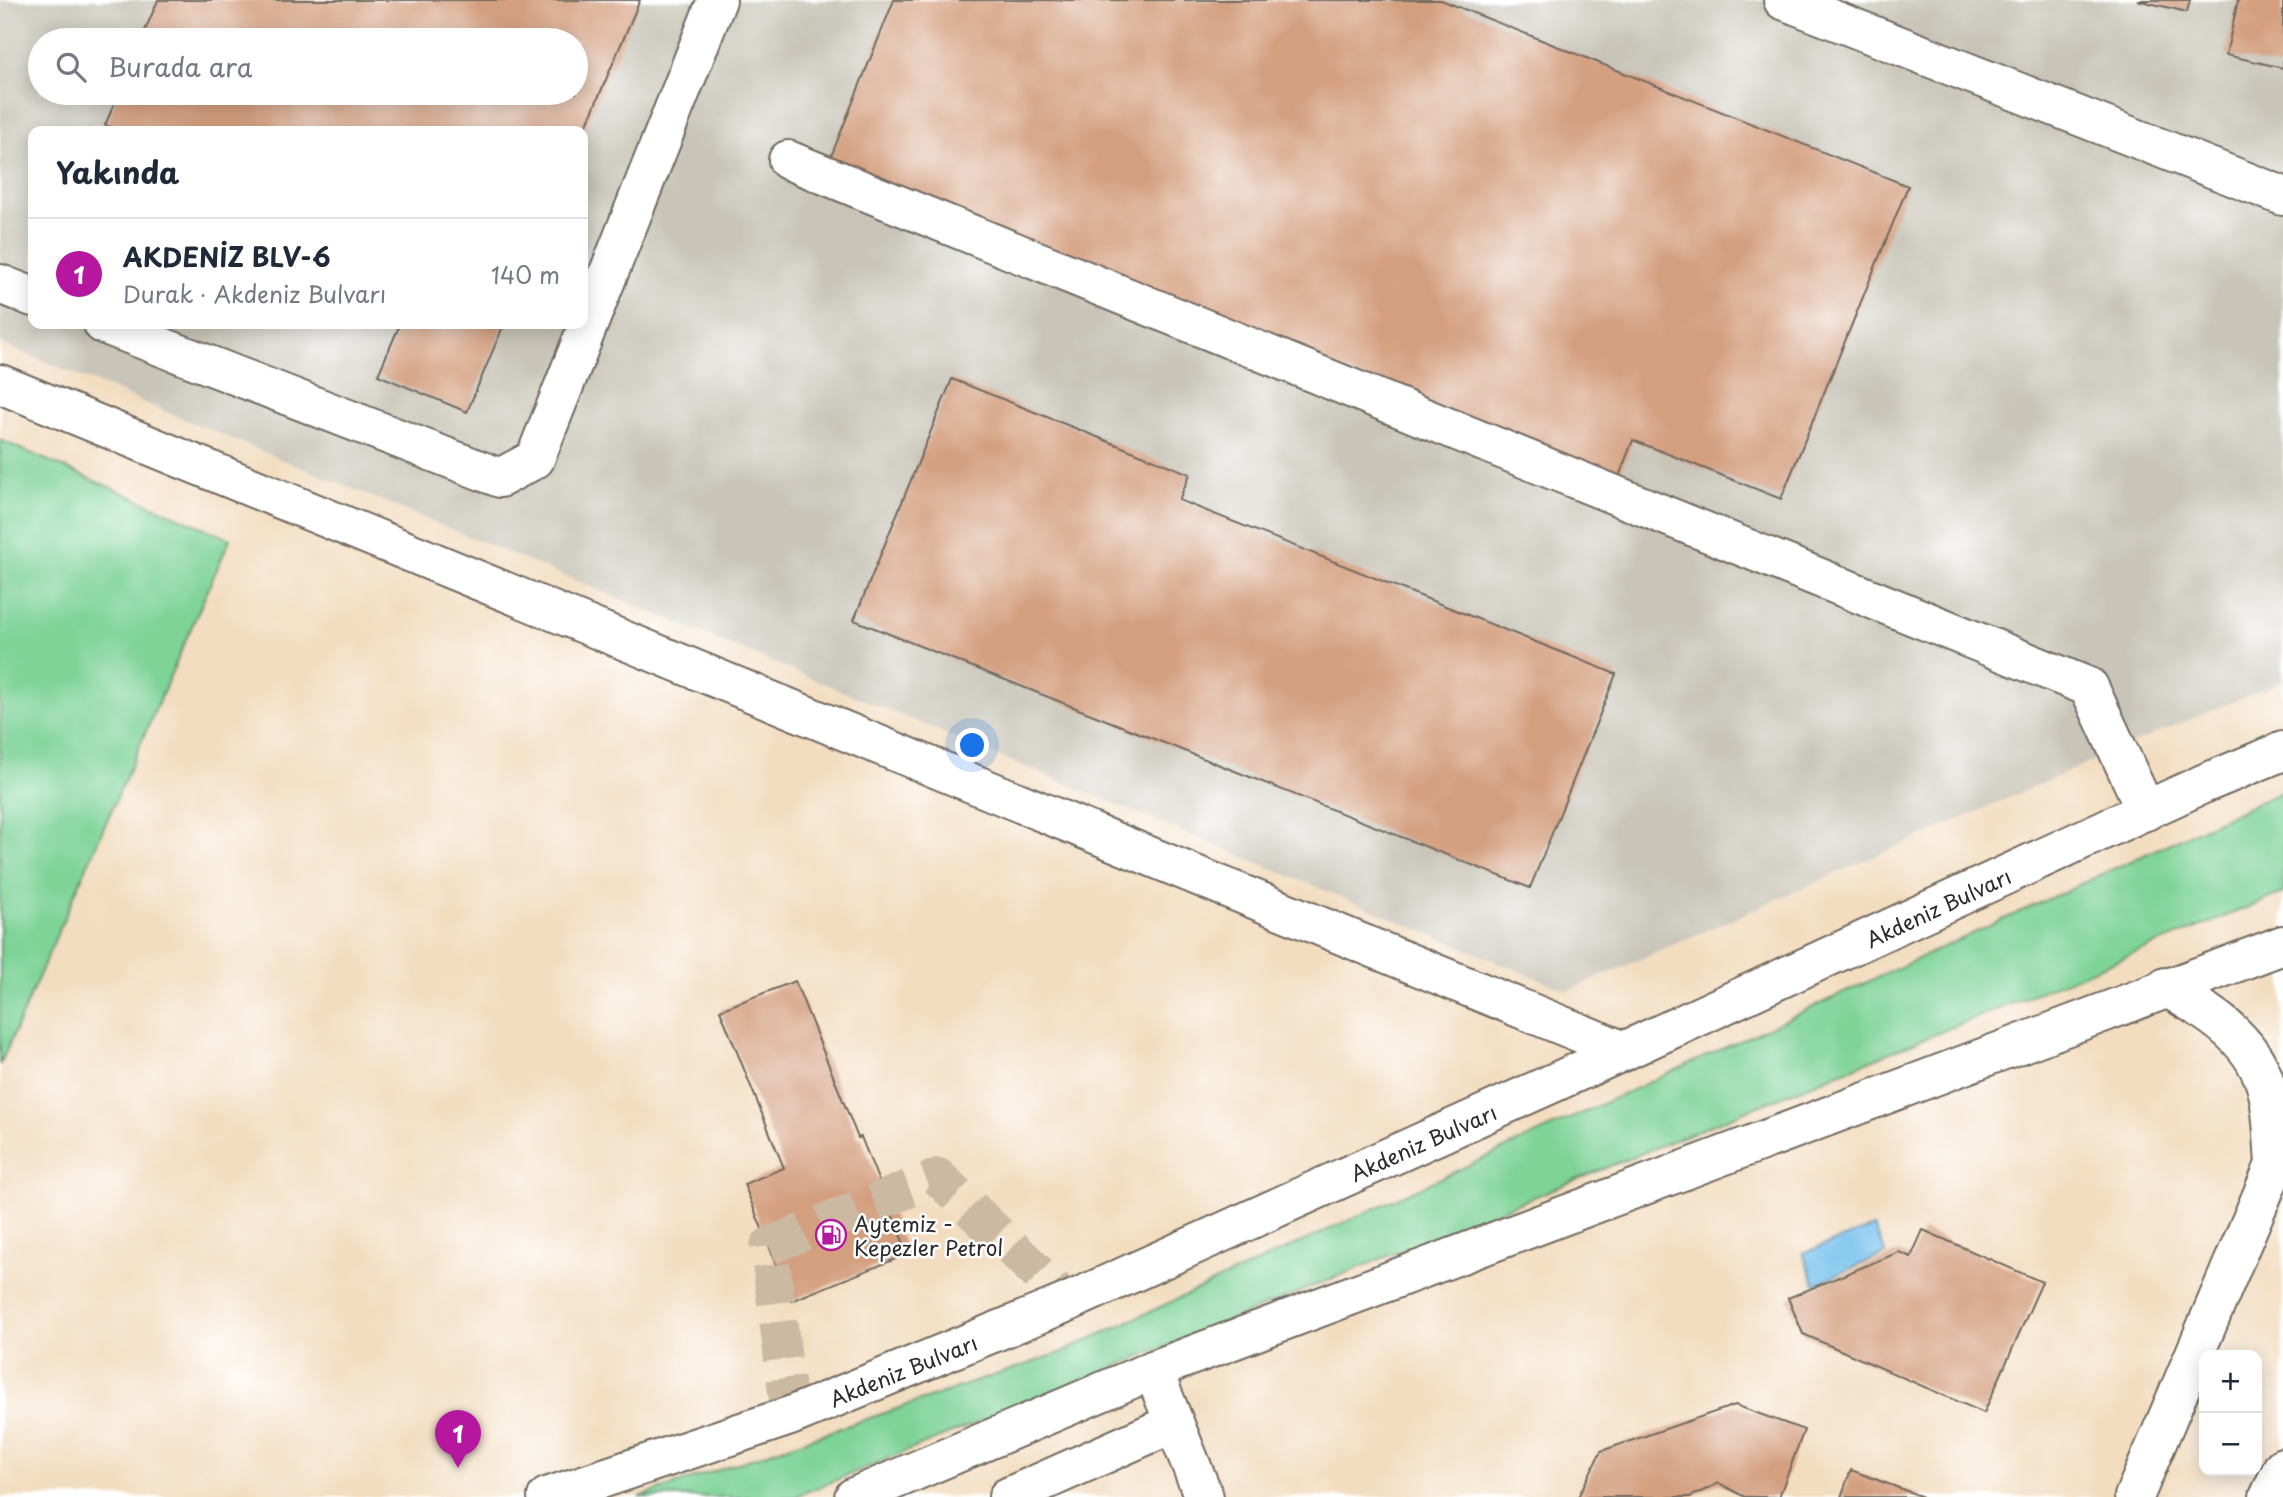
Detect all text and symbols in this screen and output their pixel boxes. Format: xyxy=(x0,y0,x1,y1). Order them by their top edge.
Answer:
search box xyxy=(28,28,588,105)
text: Burada ara xyxy=(108,47,252,86)
icon: search xyxy=(52,48,90,86)
text: Yakında xyxy=(56,149,179,194)
text: AKDENİZ BLV-6 xyxy=(123,237,331,276)
text: 1 xyxy=(74,257,85,292)
text: 140 m xyxy=(491,257,560,292)
text: Durak · Akdeniz Bulvarı xyxy=(123,276,386,311)
your location xyxy=(955,728,989,762)
street label: Akdeniz Bulvarı xyxy=(1860,859,2016,955)
street label: Akdeniz Bulvarı xyxy=(1345,1095,1501,1189)
place label: Aytemiz - Kepezler Petrol xyxy=(854,1207,1003,1263)
fuel station icon: Aytemiz - Kepezler Petrol xyxy=(814,1218,848,1252)
street label: Akdeniz Bulvarı xyxy=(824,1326,982,1414)
map controls xyxy=(2199,1350,2262,1476)
button: + xyxy=(2199,1350,2262,1413)
pin: 1 xyxy=(435,1410,481,1468)
button: − xyxy=(2199,1413,2262,1476)

